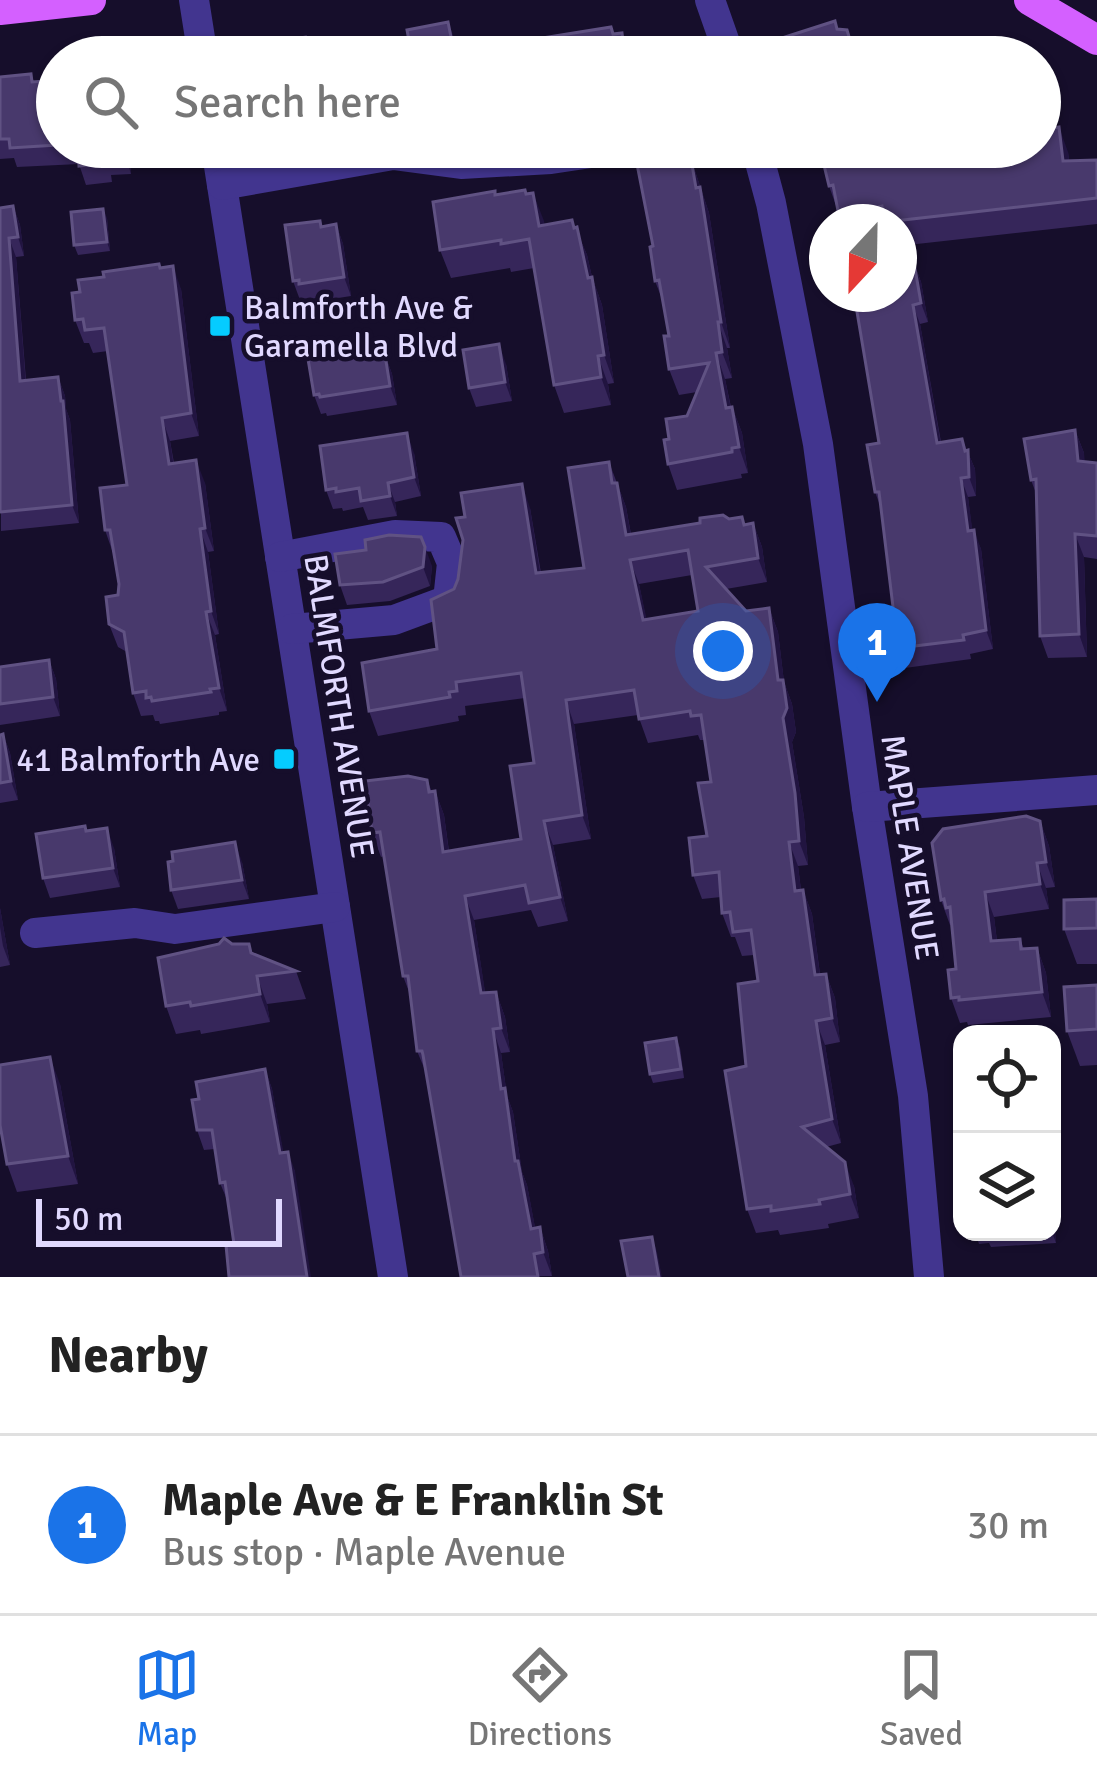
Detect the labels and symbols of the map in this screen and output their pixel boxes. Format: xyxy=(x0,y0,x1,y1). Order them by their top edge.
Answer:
north arrow xyxy=(809,204,917,312)
place label: Balmforth Ave & Garamella Blvd xyxy=(244,288,473,367)
marker: Balmforth Ave & Garamella Blvd xyxy=(207,313,233,339)
street label: BALMFORTH AVENUE xyxy=(294,551,383,861)
pin: 1 xyxy=(838,603,916,702)
your location xyxy=(693,621,753,681)
street label: MAPLE AVENUE xyxy=(871,732,948,963)
place label: 41 Balmforth Ave xyxy=(16,740,260,781)
marker: 41 Balmforth Ave xyxy=(271,746,297,772)
scale bar xyxy=(36,1193,282,1246)

